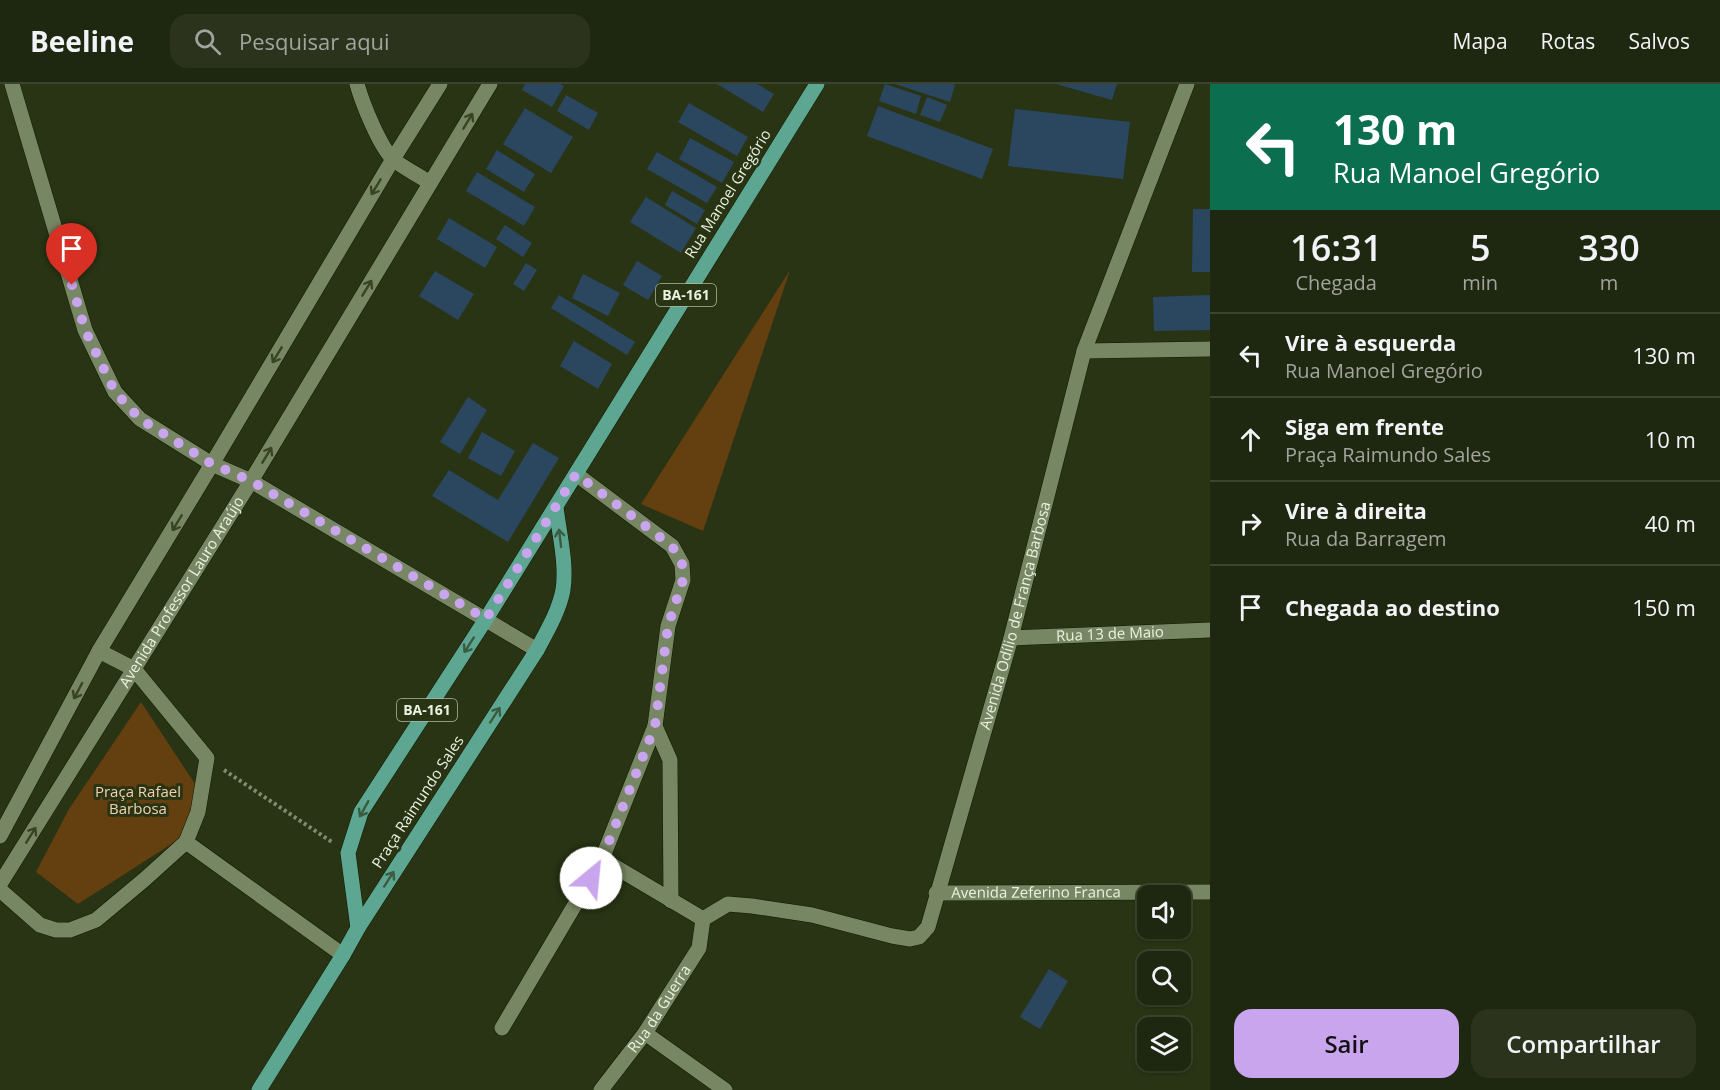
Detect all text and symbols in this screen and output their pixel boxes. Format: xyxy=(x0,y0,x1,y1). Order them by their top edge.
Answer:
search box xyxy=(170,14,590,68)
text: Beeline xyxy=(30,22,134,60)
icon: search xyxy=(191,25,224,58)
text: Pesquisar aqui xyxy=(239,26,390,56)
text: Mapa xyxy=(1453,27,1508,55)
text: Rotas xyxy=(1541,27,1595,55)
text: Salvos xyxy=(1628,27,1690,55)
text: 130 m xyxy=(1333,100,1457,157)
icon: left xyxy=(1234,108,1312,186)
one-way arrow xyxy=(462,113,474,130)
street label: Rua Manoel Gregório xyxy=(679,125,775,262)
text: Rua Manoel Gregório xyxy=(1333,154,1600,191)
one-way arrow xyxy=(369,178,381,195)
pin xyxy=(46,223,97,285)
text: 16:31 xyxy=(1290,223,1382,272)
text: 5 xyxy=(1470,223,1491,272)
text: 330 xyxy=(1578,223,1640,272)
icon: arrive xyxy=(55,232,88,265)
text: Chegada xyxy=(1295,269,1377,296)
text: min xyxy=(1462,269,1498,296)
text: m xyxy=(1600,269,1618,296)
one-way arrow xyxy=(362,280,374,297)
road number: BA-161 xyxy=(656,284,716,306)
text: Vire à esquerda xyxy=(1285,327,1456,357)
icon: left xyxy=(1234,339,1267,372)
text: 130 m xyxy=(1632,340,1696,370)
one-way arrow xyxy=(270,346,282,363)
text: Rua Manoel Gregório xyxy=(1285,357,1483,384)
text: Siga em frente xyxy=(1285,411,1444,441)
icon: ahead xyxy=(1234,423,1267,456)
text: 10 m xyxy=(1645,424,1696,454)
text: Praça Raimundo Sales xyxy=(1285,441,1491,468)
one-way arrow xyxy=(261,447,273,464)
street label: Avenida Professor Lauro Araújo xyxy=(114,492,248,691)
text: Vire à direita xyxy=(1285,495,1427,525)
street label: Avenida Odílio de França Barbosa xyxy=(974,499,1054,732)
icon: right xyxy=(1234,507,1267,540)
text: 40 m xyxy=(1645,508,1696,538)
one-way arrow xyxy=(170,514,182,531)
text: Rua da Barragem xyxy=(1285,525,1447,552)
one-way arrow xyxy=(554,529,565,548)
icon: arrive xyxy=(1234,591,1267,624)
text: Chegada ao destino xyxy=(1285,592,1500,622)
text: 150 m xyxy=(1632,592,1696,622)
street label: Rua 13 de Maio xyxy=(1056,621,1164,645)
one-way arrow xyxy=(463,636,475,653)
one-way arrow xyxy=(72,682,84,699)
road number: BA-161 xyxy=(397,699,457,721)
one-way arrow xyxy=(489,707,501,724)
street label: Praça Raimundo Sales xyxy=(367,731,468,872)
park label: Praça Rafael Barbosa xyxy=(95,781,181,818)
one-way arrow xyxy=(358,800,370,817)
one-way arrow xyxy=(25,827,37,843)
position arrow xyxy=(559,846,623,910)
one-way arrow xyxy=(383,870,396,887)
street label: Avenida Zeferino Franca xyxy=(951,881,1121,902)
map controls xyxy=(1137,885,1191,1071)
button: sound xyxy=(1137,885,1191,939)
button: search xyxy=(1137,951,1191,1005)
street label: Rua da Guerra xyxy=(622,961,695,1056)
button: Sair xyxy=(1234,1009,1459,1078)
button: Compartilhar xyxy=(1471,1009,1696,1078)
button: layers xyxy=(1137,1017,1191,1071)

